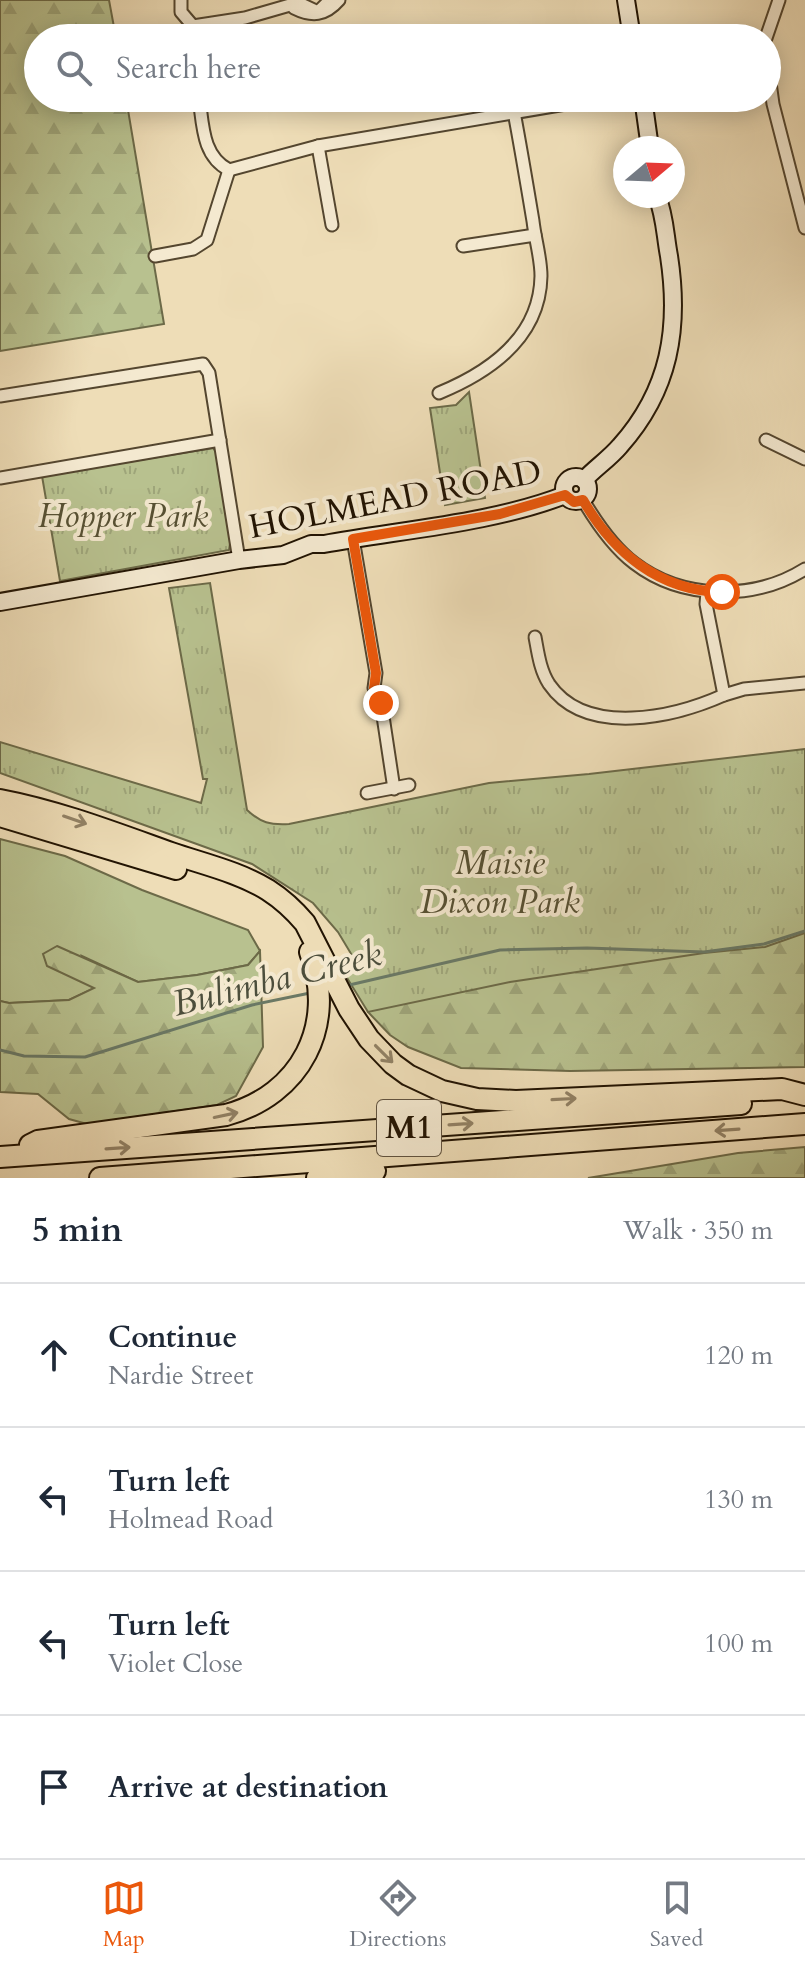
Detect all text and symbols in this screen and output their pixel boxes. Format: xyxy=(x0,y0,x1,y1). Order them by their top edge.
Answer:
search box xyxy=(24,24,781,112)
icon: search xyxy=(52,46,96,90)
text: Search here xyxy=(116,48,261,89)
north arrow xyxy=(613,136,685,208)
street label: HOLMEAD ROAD xyxy=(245,448,545,550)
park label: Hopper Park xyxy=(38,493,208,539)
route start xyxy=(704,574,740,610)
route end xyxy=(363,685,399,721)
one-way arrow xyxy=(62,814,87,829)
park label: Maisie Dixon Park xyxy=(420,840,580,925)
water label: Bulimba Creek xyxy=(167,929,387,1029)
one-way arrow xyxy=(374,1045,394,1064)
one-way arrow xyxy=(550,1091,577,1106)
road number: M1 xyxy=(377,1100,441,1156)
one-way arrow xyxy=(212,1107,238,1122)
one-way arrow xyxy=(447,1116,474,1131)
one-way arrow xyxy=(714,1123,741,1138)
one-way arrow xyxy=(104,1140,131,1155)
text: 5 min xyxy=(32,1207,123,1253)
text: Walk · 350 m xyxy=(623,1213,773,1248)
text: Continue xyxy=(108,1317,237,1358)
icon: ahead xyxy=(32,1333,76,1377)
text: 120 m xyxy=(704,1338,773,1373)
text: Nardie Street xyxy=(108,1358,253,1393)
text: Turn left xyxy=(108,1461,230,1502)
icon: left xyxy=(32,1477,76,1521)
text: 130 m xyxy=(704,1482,773,1517)
text: Holmead Road xyxy=(108,1502,273,1537)
text: Turn left xyxy=(108,1605,230,1646)
icon: left xyxy=(32,1621,76,1665)
text: 100 m xyxy=(704,1626,773,1661)
text: Violet Close xyxy=(108,1646,243,1681)
icon: arrive xyxy=(32,1765,76,1809)
text: Arrive at destination xyxy=(108,1767,388,1808)
tab: Map xyxy=(102,1876,146,1954)
tab: Directions xyxy=(349,1876,446,1954)
tab: Saved xyxy=(650,1876,703,1954)

